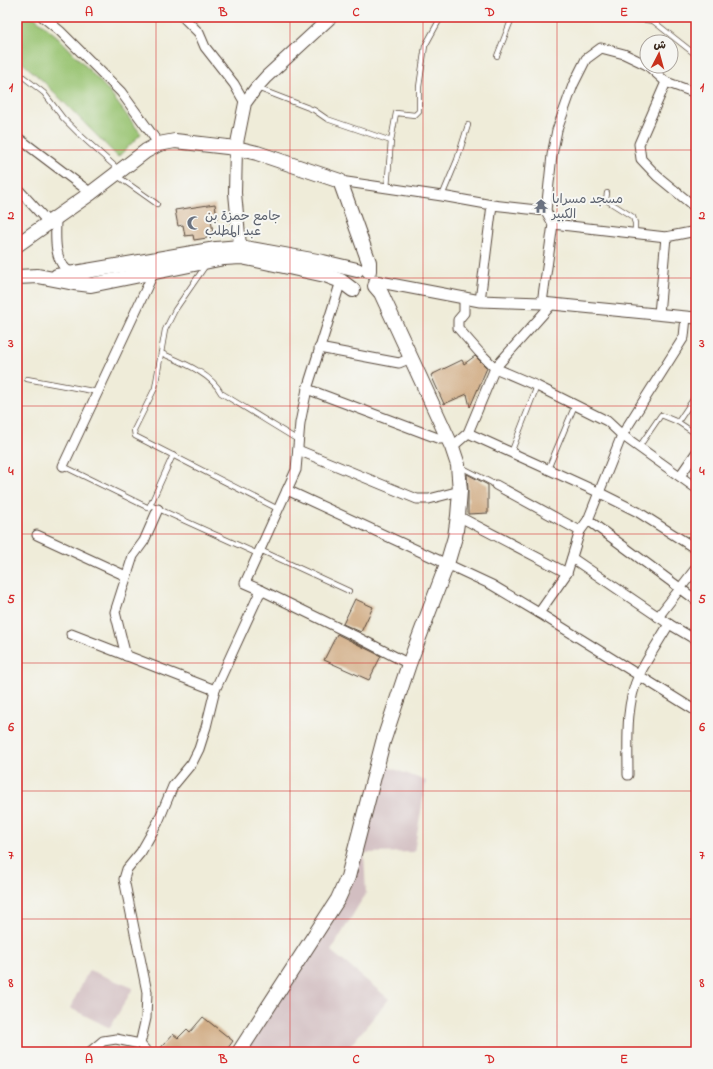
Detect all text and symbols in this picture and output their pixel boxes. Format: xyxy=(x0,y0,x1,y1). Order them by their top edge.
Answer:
text: A xyxy=(85,3,93,22)
text: B xyxy=(218,3,228,22)
text: C xyxy=(352,3,360,22)
text: D xyxy=(484,3,495,22)
text: E xyxy=(620,3,628,22)
north arrow xyxy=(639,34,679,74)
text: ش xyxy=(653,36,667,54)
text: 1 xyxy=(9,78,14,97)
text: 1 xyxy=(700,78,705,97)
place label: مسجد مسرابا الكبير xyxy=(551,190,623,224)
temple icon: مسجد مسرابا الكبير xyxy=(533,198,549,214)
text: 2 xyxy=(7,206,15,225)
text: 2 xyxy=(698,206,706,225)
place label: جامع حمزة بن عبد المطلب xyxy=(205,207,281,241)
mosque icon: جامع حمزة بن عبد المطلب xyxy=(186,215,202,231)
text: 3 xyxy=(7,334,14,353)
text: 3 xyxy=(698,334,705,353)
text: 4 xyxy=(7,462,14,481)
text: 4 xyxy=(698,462,705,481)
text: 5 xyxy=(7,590,15,609)
text: 5 xyxy=(698,590,706,609)
text: 6 xyxy=(7,718,14,737)
text: 6 xyxy=(698,718,705,737)
text: 7 xyxy=(8,846,14,865)
text: 7 xyxy=(699,846,705,865)
text: 8 xyxy=(8,974,14,993)
text: 8 xyxy=(699,974,705,993)
text: A xyxy=(85,1050,93,1069)
text: B xyxy=(218,1050,228,1069)
text: C xyxy=(352,1050,360,1069)
text: D xyxy=(484,1050,495,1069)
text: E xyxy=(620,1050,628,1069)

